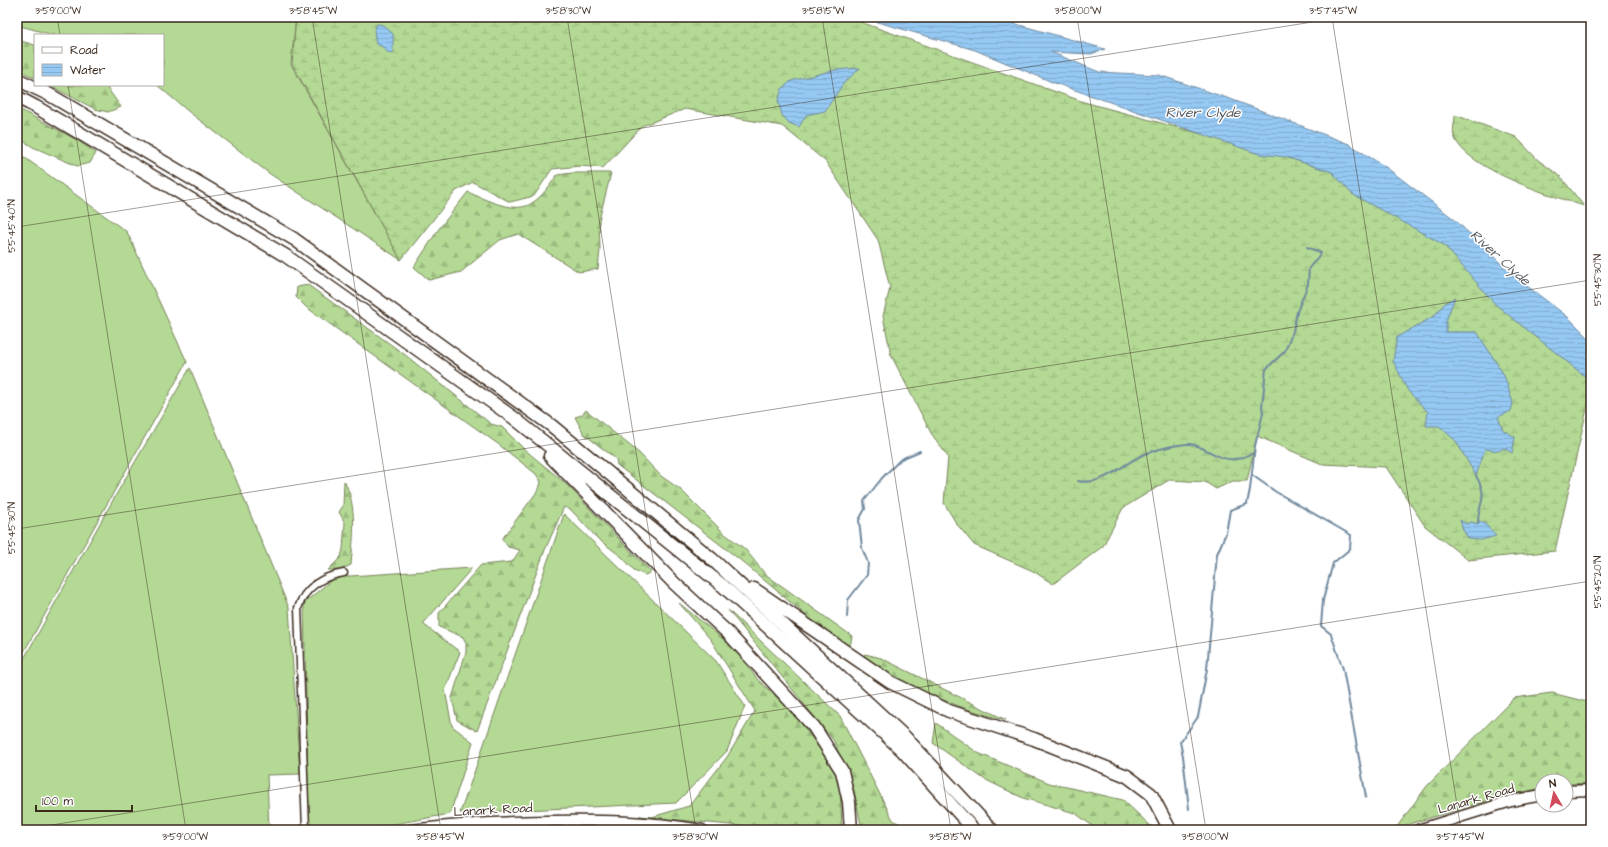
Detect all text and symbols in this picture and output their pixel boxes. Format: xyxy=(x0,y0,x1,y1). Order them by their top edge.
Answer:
text: 3°59'00"W xyxy=(35,4,82,18)
text: 3°58'45"W xyxy=(289,4,338,18)
text: 3°58'30"W xyxy=(545,4,591,18)
text: 3°58'15"W xyxy=(802,4,845,18)
text: 3°58'00"W xyxy=(1055,4,1102,18)
text: 3°57'45"W xyxy=(1309,4,1357,18)
legend xyxy=(34,34,164,86)
text: Road xyxy=(70,42,98,59)
text: Water xyxy=(70,62,106,79)
water label: River Clyde xyxy=(1166,103,1242,123)
text: 55°45'40"N xyxy=(5,199,19,253)
water label: River Clyde xyxy=(1466,226,1536,291)
text: 55°45'30"N xyxy=(1591,254,1605,306)
text: 55°45'30"N xyxy=(5,502,19,554)
text: 55°45'20"N xyxy=(1591,556,1605,608)
north arrow xyxy=(1534,773,1574,813)
text: N xyxy=(1548,776,1557,792)
street label: Lanark Road xyxy=(1436,779,1517,819)
scale bar xyxy=(36,787,132,813)
text: 100 m xyxy=(42,793,73,810)
street label: Lanark Road xyxy=(453,799,533,821)
text: 3°59'00"W xyxy=(162,830,209,844)
text: 3°58'45"W xyxy=(416,830,465,844)
text: 3°58'30"W xyxy=(672,830,718,844)
text: 3°58'15"W xyxy=(929,830,972,844)
text: 3°58'00"W xyxy=(1182,830,1229,844)
text: 3°57'45"W xyxy=(1436,830,1484,844)

